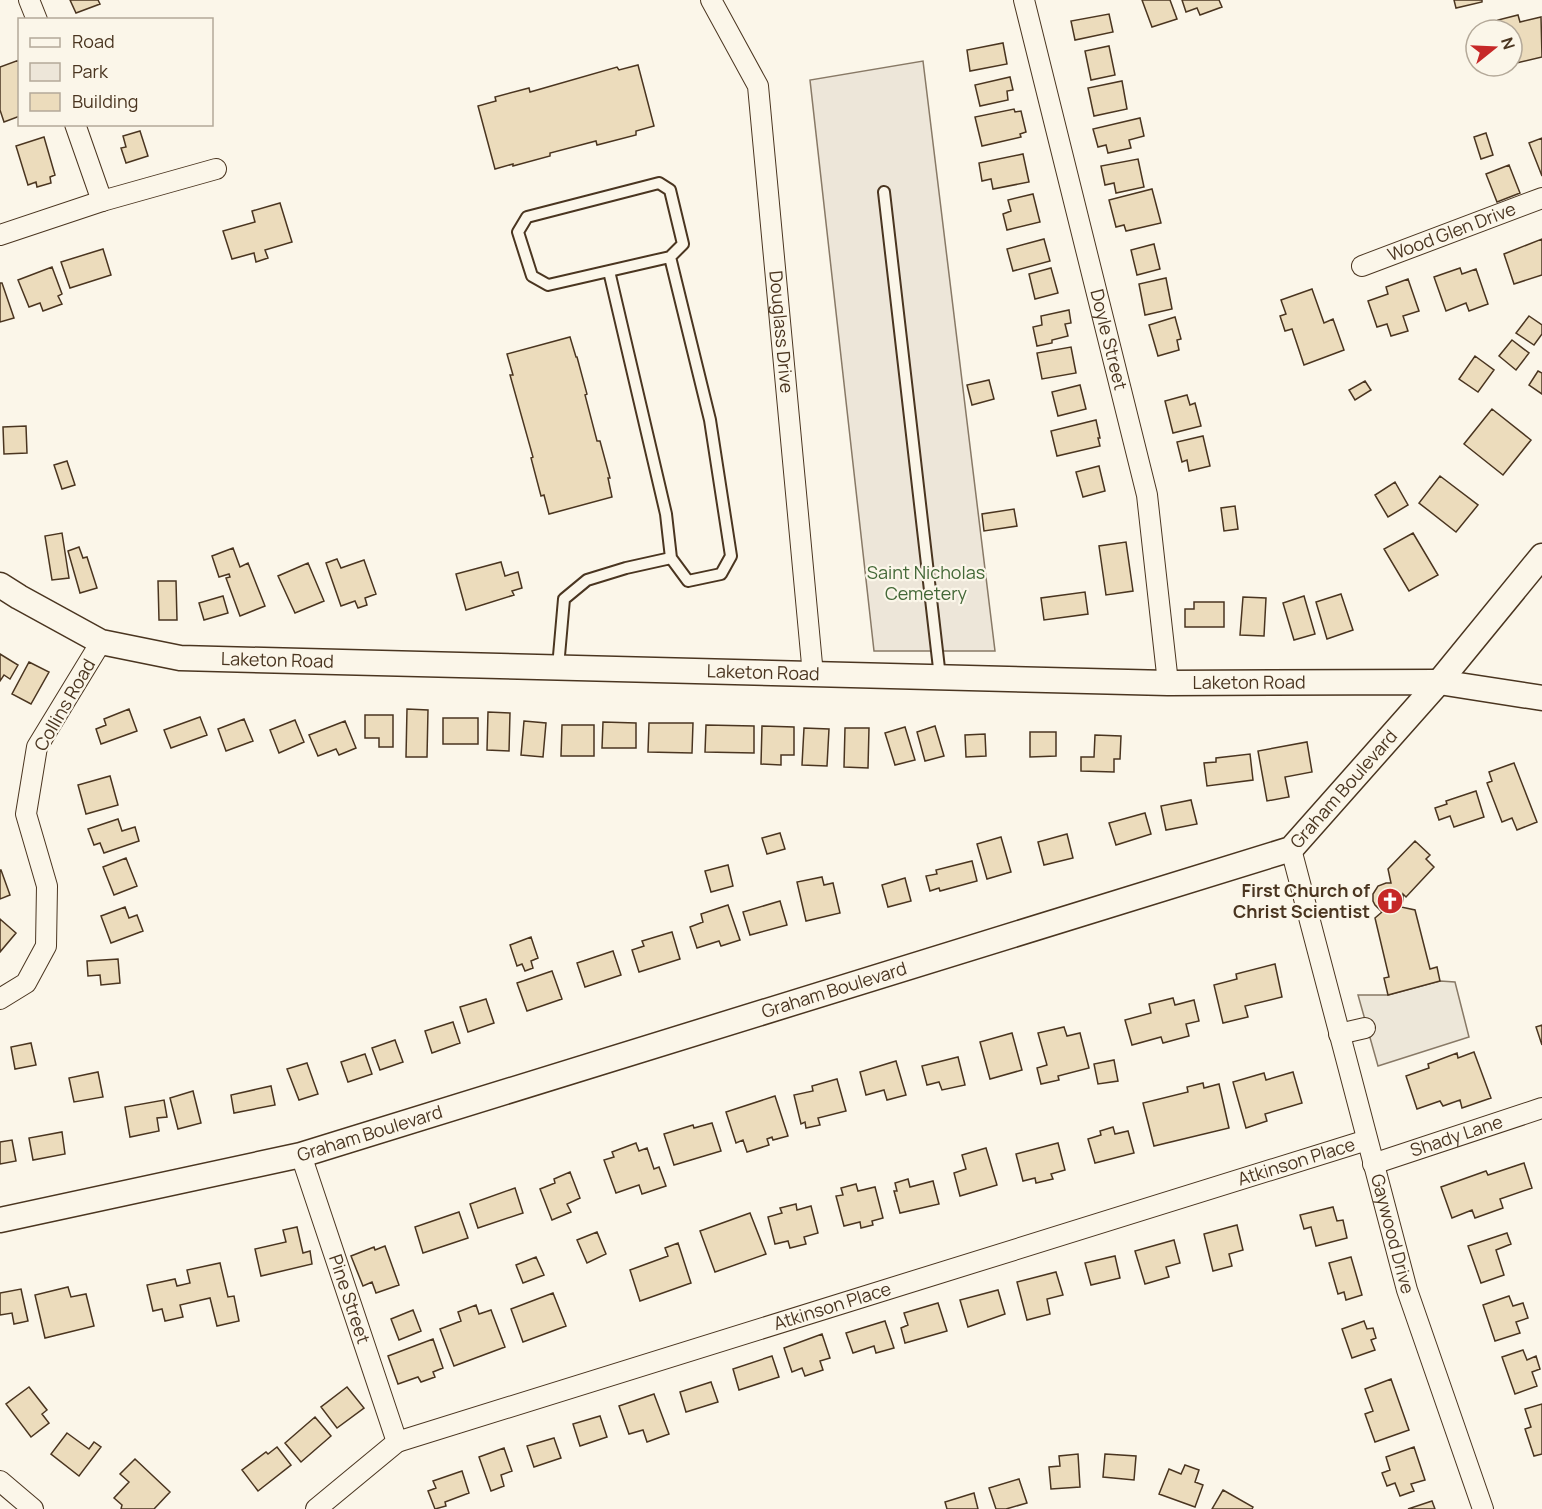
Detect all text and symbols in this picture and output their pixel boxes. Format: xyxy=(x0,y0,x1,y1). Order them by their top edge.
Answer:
legend xyxy=(18,18,213,126)
north arrow xyxy=(1464,18,1524,78)
text: Road xyxy=(72,29,115,53)
text: N xyxy=(1496,34,1521,52)
text: Park xyxy=(72,59,109,83)
text: Building xyxy=(72,89,138,113)
street label: Wood Glen Drive xyxy=(1384,196,1519,266)
street label: Douglass Drive xyxy=(764,270,800,394)
street label: Doyle Street xyxy=(1085,286,1133,392)
park label: Saint Nicholas Cemetery xyxy=(867,560,985,605)
street label: Laketon Road xyxy=(221,646,334,673)
street label: Collins Road xyxy=(28,654,100,755)
street label: Laketon Road xyxy=(706,658,820,685)
street label: Laketon Road xyxy=(1193,669,1306,694)
street label: Graham Boulevard xyxy=(1284,724,1402,853)
place label: First Church of Christ Scientist xyxy=(1233,878,1370,923)
church icon: First Church of Christ Scientist xyxy=(1375,886,1405,916)
street label: Graham Boulevard xyxy=(758,956,909,1023)
street label: Graham Boulevard xyxy=(294,1099,445,1166)
street label: Shady Lane xyxy=(1407,1109,1506,1162)
street label: Atkinson Place xyxy=(1234,1131,1358,1191)
street label: Gaywood Drive xyxy=(1366,1171,1420,1296)
street label: Pine Street xyxy=(324,1251,376,1347)
street label: Atkinson Place xyxy=(770,1276,894,1335)

